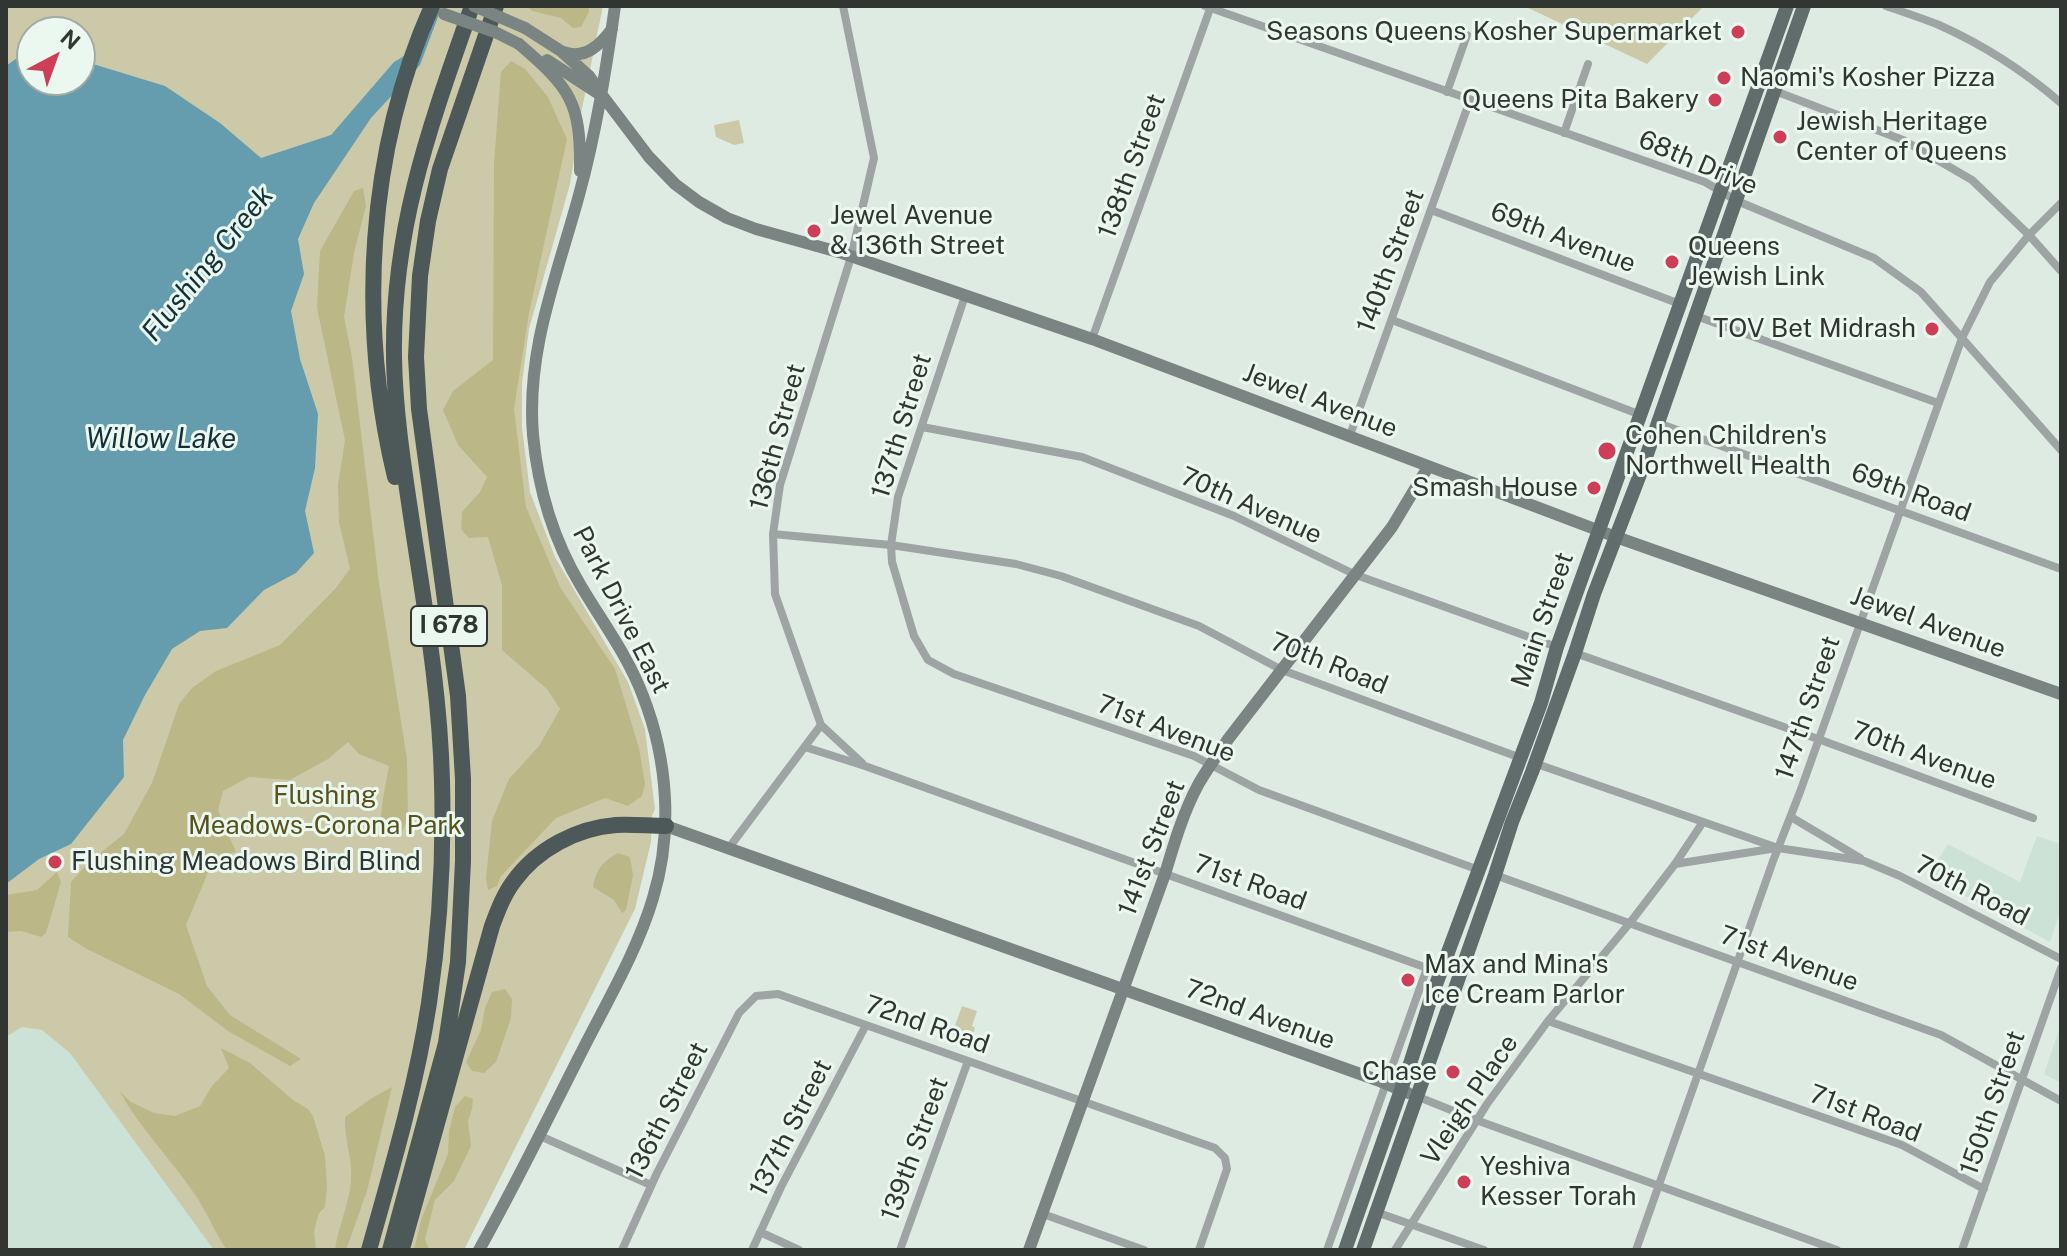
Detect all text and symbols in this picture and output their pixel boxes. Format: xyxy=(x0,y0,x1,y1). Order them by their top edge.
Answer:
north arrow xyxy=(16,16,96,96)
place label: Seasons Queens Kosher Supermarket xyxy=(1266,16,1722,48)
marker: Seasons Queens Kosher Supermarket xyxy=(1729,23,1747,41)
text: N xyxy=(55,24,85,55)
place label: Naomi's Kosher Pizza xyxy=(1740,62,1995,94)
marker: Naomi's Kosher Pizza xyxy=(1715,69,1733,87)
place label: Queens Pita Bakery xyxy=(1462,84,1699,116)
street label: 138th Street xyxy=(1092,90,1172,242)
marker: Queens Pita Bakery xyxy=(1706,91,1724,109)
place label: Jewish Heritage Center of Queens xyxy=(1796,106,2007,168)
street label: 68th Drive xyxy=(1634,124,1762,202)
marker: Jewish Heritage Center of Queens xyxy=(1771,128,1789,146)
water label: Flushing Creek xyxy=(135,180,281,348)
street label: 140th Street xyxy=(1351,185,1431,337)
street label: 69th Avenue xyxy=(1486,196,1640,280)
place label: Jewel Avenue & 136th Street xyxy=(830,200,1005,262)
marker: Jewel Avenue & 136th Street xyxy=(805,222,823,240)
place label: Queens Jewish Link xyxy=(1688,231,1825,292)
marker: Queens Jewish Link xyxy=(1663,253,1681,271)
place label: TOV Bet Midrash xyxy=(1713,313,1916,345)
marker: TOV Bet Midrash xyxy=(1923,320,1941,338)
street label: 137th Street xyxy=(865,350,939,502)
street label: Jewel Avenue xyxy=(1238,357,1402,445)
street label: 136th Street xyxy=(743,360,813,514)
place label: Cohen Children's Northwell Health xyxy=(1625,420,1831,482)
water label: Willow Lake xyxy=(86,422,236,456)
marker: Cohen Children's Northwell Health xyxy=(1596,440,1618,462)
street label: 69th Road xyxy=(1847,457,1975,529)
street label: 70th Avenue xyxy=(1175,461,1327,551)
place label: Smash House xyxy=(1412,472,1578,504)
marker: Smash House xyxy=(1585,479,1603,497)
street label: Park Drive East xyxy=(565,521,677,699)
street label: Main Street xyxy=(1505,548,1581,692)
street label: Jewel Avenue xyxy=(1846,580,2010,666)
road number: I 678 xyxy=(411,606,487,646)
street label: 70th Road xyxy=(1266,626,1392,702)
street label: 147th Street xyxy=(1769,632,1847,784)
street label: 71st Avenue xyxy=(1093,688,1239,770)
street label: 70th Avenue xyxy=(1847,715,2001,797)
street label: 141st Street xyxy=(1112,776,1192,920)
park label: Flushing Meadows-Corona Park xyxy=(188,780,462,842)
place label: Flushing Meadows Bird Blind xyxy=(71,846,421,878)
street label: 71st Road xyxy=(1189,848,1311,918)
street label: 70th Road xyxy=(1910,849,2034,933)
marker: Flushing Meadows Bird Blind xyxy=(46,853,64,871)
street label: 71st Avenue xyxy=(1715,919,1863,999)
place label: Max and Mina's Ice Cream Parlor xyxy=(1424,949,1625,1010)
marker: Max and Mina's Ice Cream Parlor xyxy=(1399,971,1417,989)
street label: 72nd Avenue xyxy=(1181,973,1339,1057)
street label: 72nd Road xyxy=(861,989,993,1061)
street label: 150th Street xyxy=(1954,1027,2032,1179)
street label: Vleigh Place xyxy=(1415,1029,1525,1171)
street label: 136th Street xyxy=(619,1037,715,1185)
street label: 137th Street xyxy=(743,1054,839,1202)
place label: Chase xyxy=(1362,1056,1437,1088)
marker: Chase xyxy=(1444,1063,1462,1081)
street label: 139th Street xyxy=(875,1073,955,1225)
street label: 71st Road xyxy=(1805,1078,1925,1150)
place label: Yeshiva Kesser Torah xyxy=(1480,1151,1637,1212)
marker: Yeshiva Kesser Torah xyxy=(1455,1173,1473,1191)

